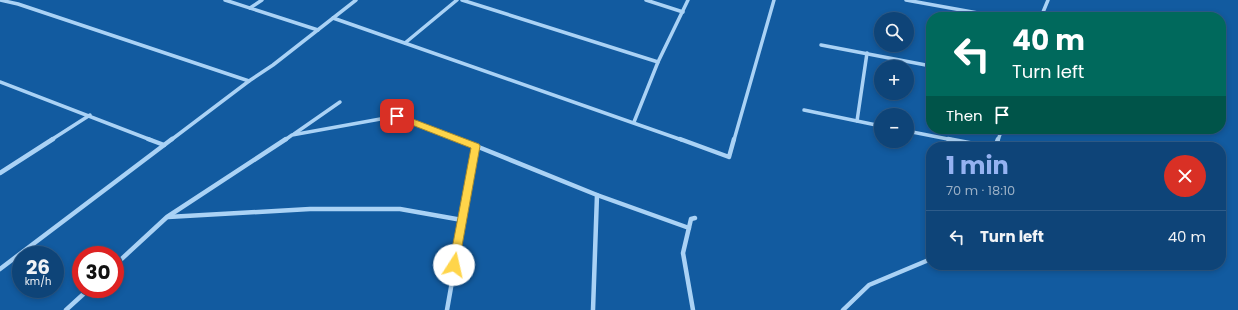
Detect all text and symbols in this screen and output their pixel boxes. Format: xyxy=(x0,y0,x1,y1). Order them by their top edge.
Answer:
map controls xyxy=(874,12,914,148)
button: search xyxy=(874,12,914,52)
text: 40 m xyxy=(1012,21,1085,60)
icon: left xyxy=(946,28,998,80)
text: Turn left xyxy=(1012,59,1084,84)
button: + xyxy=(874,60,914,100)
pin xyxy=(380,99,414,133)
icon: arrive xyxy=(991,104,1013,126)
icon: arrive xyxy=(386,105,408,127)
text: Then xyxy=(946,105,983,126)
button: − xyxy=(874,108,914,148)
text: 1 min xyxy=(946,149,1009,182)
button: close xyxy=(1164,155,1206,197)
text: 70 m · 18:10 xyxy=(946,181,1015,200)
icon: left xyxy=(946,226,968,248)
text: Turn left xyxy=(980,226,1044,247)
text: 40 m xyxy=(1168,226,1206,247)
position arrow xyxy=(433,244,475,286)
speed limit sign: 30 xyxy=(72,246,124,298)
text: 26 xyxy=(26,253,50,281)
text: km/h xyxy=(25,274,51,289)

